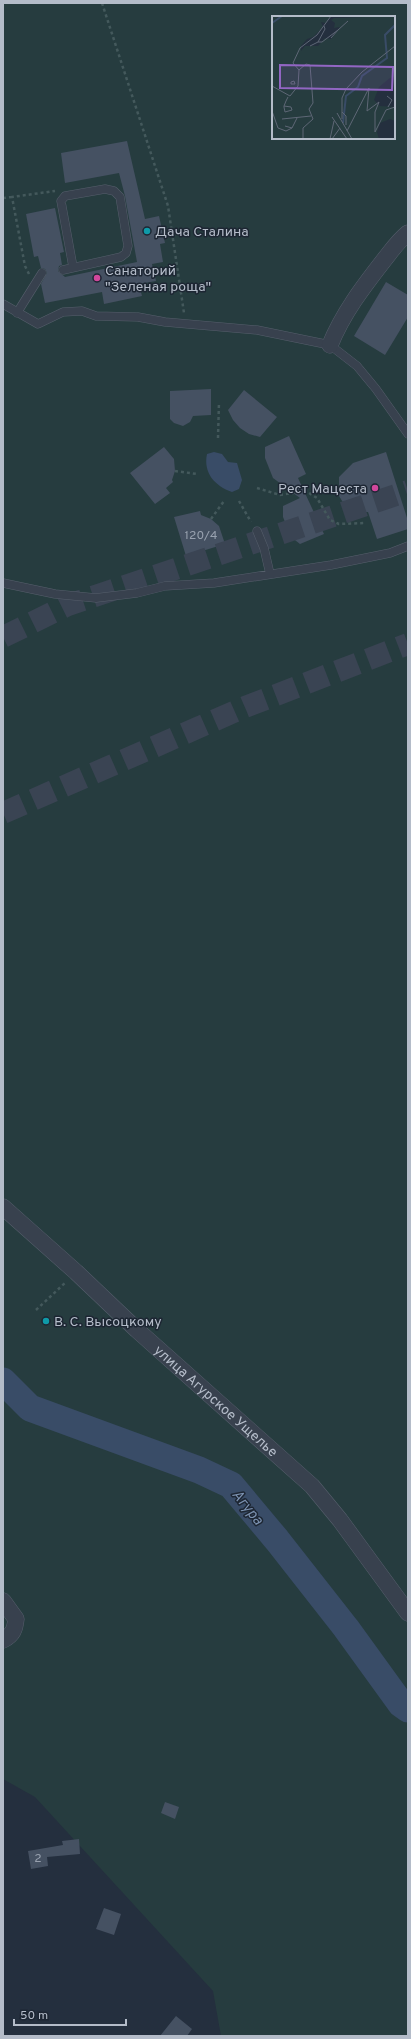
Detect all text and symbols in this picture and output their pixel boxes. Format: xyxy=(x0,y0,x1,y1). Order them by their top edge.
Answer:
inset map xyxy=(272,16,395,139)
place label: Дача Сталина xyxy=(155,224,249,241)
marker: Дача Сталина xyxy=(142,226,152,236)
place label: Санаторий "Зеленая роща" xyxy=(105,263,211,296)
marker: Санаторий "Зеленая роща" xyxy=(92,273,102,283)
place label: Рест Мацеста xyxy=(278,481,367,498)
marker: Рест Мацеста xyxy=(370,483,380,493)
house number: 120/4 xyxy=(185,528,217,544)
place label: В. С. Высоцкому xyxy=(54,1314,162,1331)
marker: В. С. Высоцкому xyxy=(41,1316,51,1326)
street label: улица Агурское Ущелье xyxy=(150,1342,280,1461)
water label: Агура xyxy=(227,1486,267,1530)
house number: 2 xyxy=(34,1851,42,1867)
scale bar xyxy=(14,2001,126,2027)
text: 50 m xyxy=(20,2008,48,2024)

